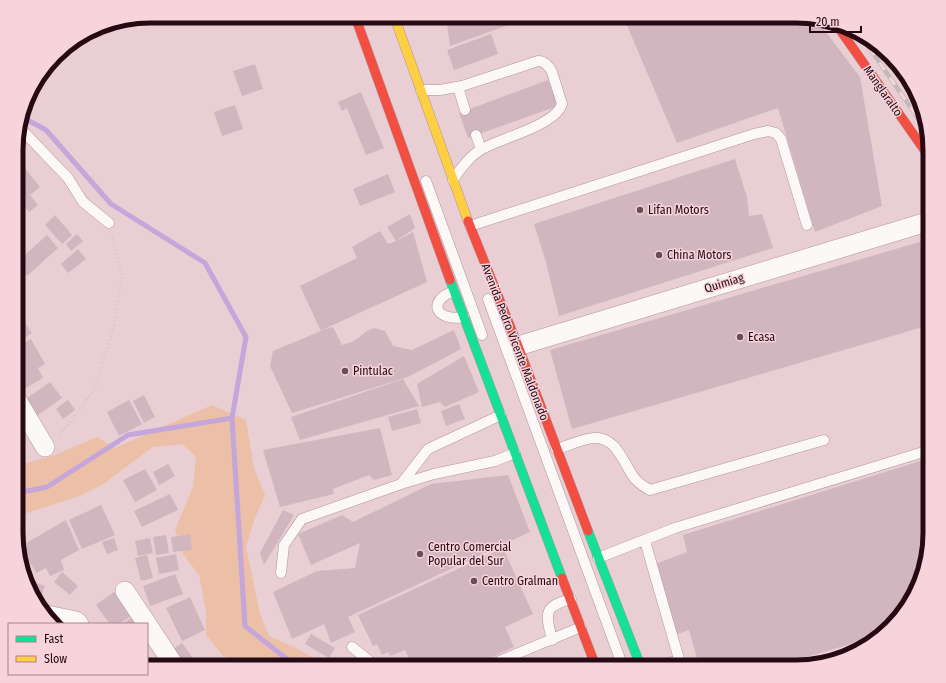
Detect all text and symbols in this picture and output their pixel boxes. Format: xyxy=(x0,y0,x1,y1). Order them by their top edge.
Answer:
scale bar xyxy=(810,8,861,34)
text: 20 m xyxy=(816,15,840,29)
street label: Manglaralto xyxy=(861,63,905,119)
place label: Lifan Motors xyxy=(648,203,709,217)
marker: Lifan Motors xyxy=(635,205,645,215)
place label: China Motors xyxy=(667,248,731,262)
marker: China Motors xyxy=(654,250,664,260)
street label: Avenida Pedro Vicente Maldonado xyxy=(479,261,551,423)
street label: Quimiag xyxy=(703,270,746,296)
place label: Ecasa xyxy=(748,330,775,344)
marker: Ecasa xyxy=(735,332,745,342)
place label: Pintulac xyxy=(353,364,393,378)
marker: Pintulac xyxy=(340,366,350,376)
place label: Centro Comercial Popular del Sur xyxy=(428,540,511,568)
marker: Centro Comercial Popular del Sur xyxy=(415,549,425,559)
place label: Centro Gralman xyxy=(482,574,558,588)
marker: Centro Gralman xyxy=(469,576,479,586)
legend xyxy=(8,623,148,675)
text: Fast xyxy=(44,632,63,646)
text: Slow xyxy=(44,652,67,666)

